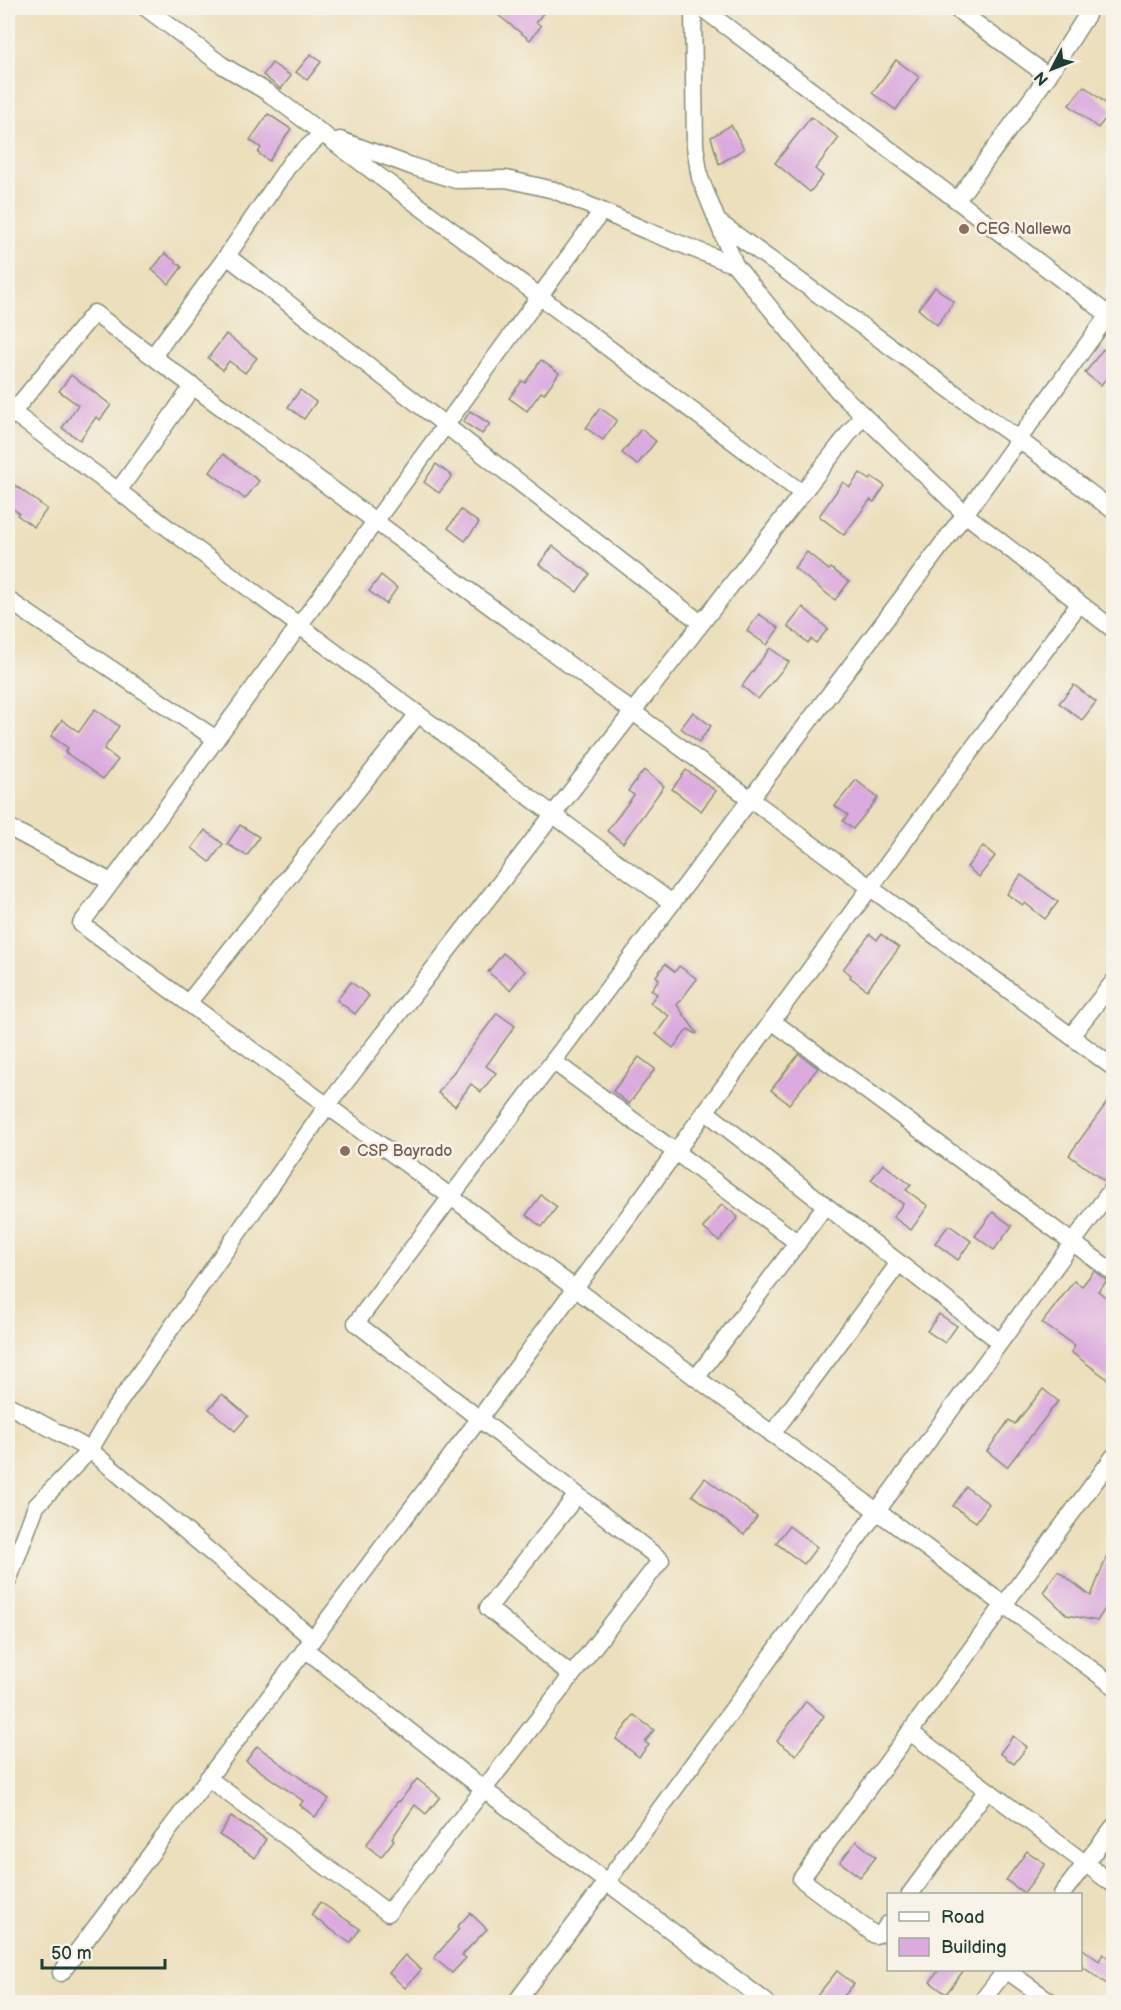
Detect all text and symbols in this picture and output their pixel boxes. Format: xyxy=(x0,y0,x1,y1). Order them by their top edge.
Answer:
north arrow xyxy=(1022,39,1082,99)
text: N xyxy=(1031,67,1053,89)
place label: CEG Nallewa xyxy=(976,220,1071,239)
marker: CEG Nallewa xyxy=(957,222,971,236)
place label: CSP Bayrado xyxy=(357,1142,452,1161)
marker: CSP Bayrado xyxy=(338,1144,352,1158)
legend xyxy=(887,1893,1082,1971)
text: Road xyxy=(941,1907,985,1928)
scale bar xyxy=(42,1932,165,1970)
text: Building xyxy=(941,1937,1007,1958)
text: 50 m xyxy=(51,1943,92,1964)

